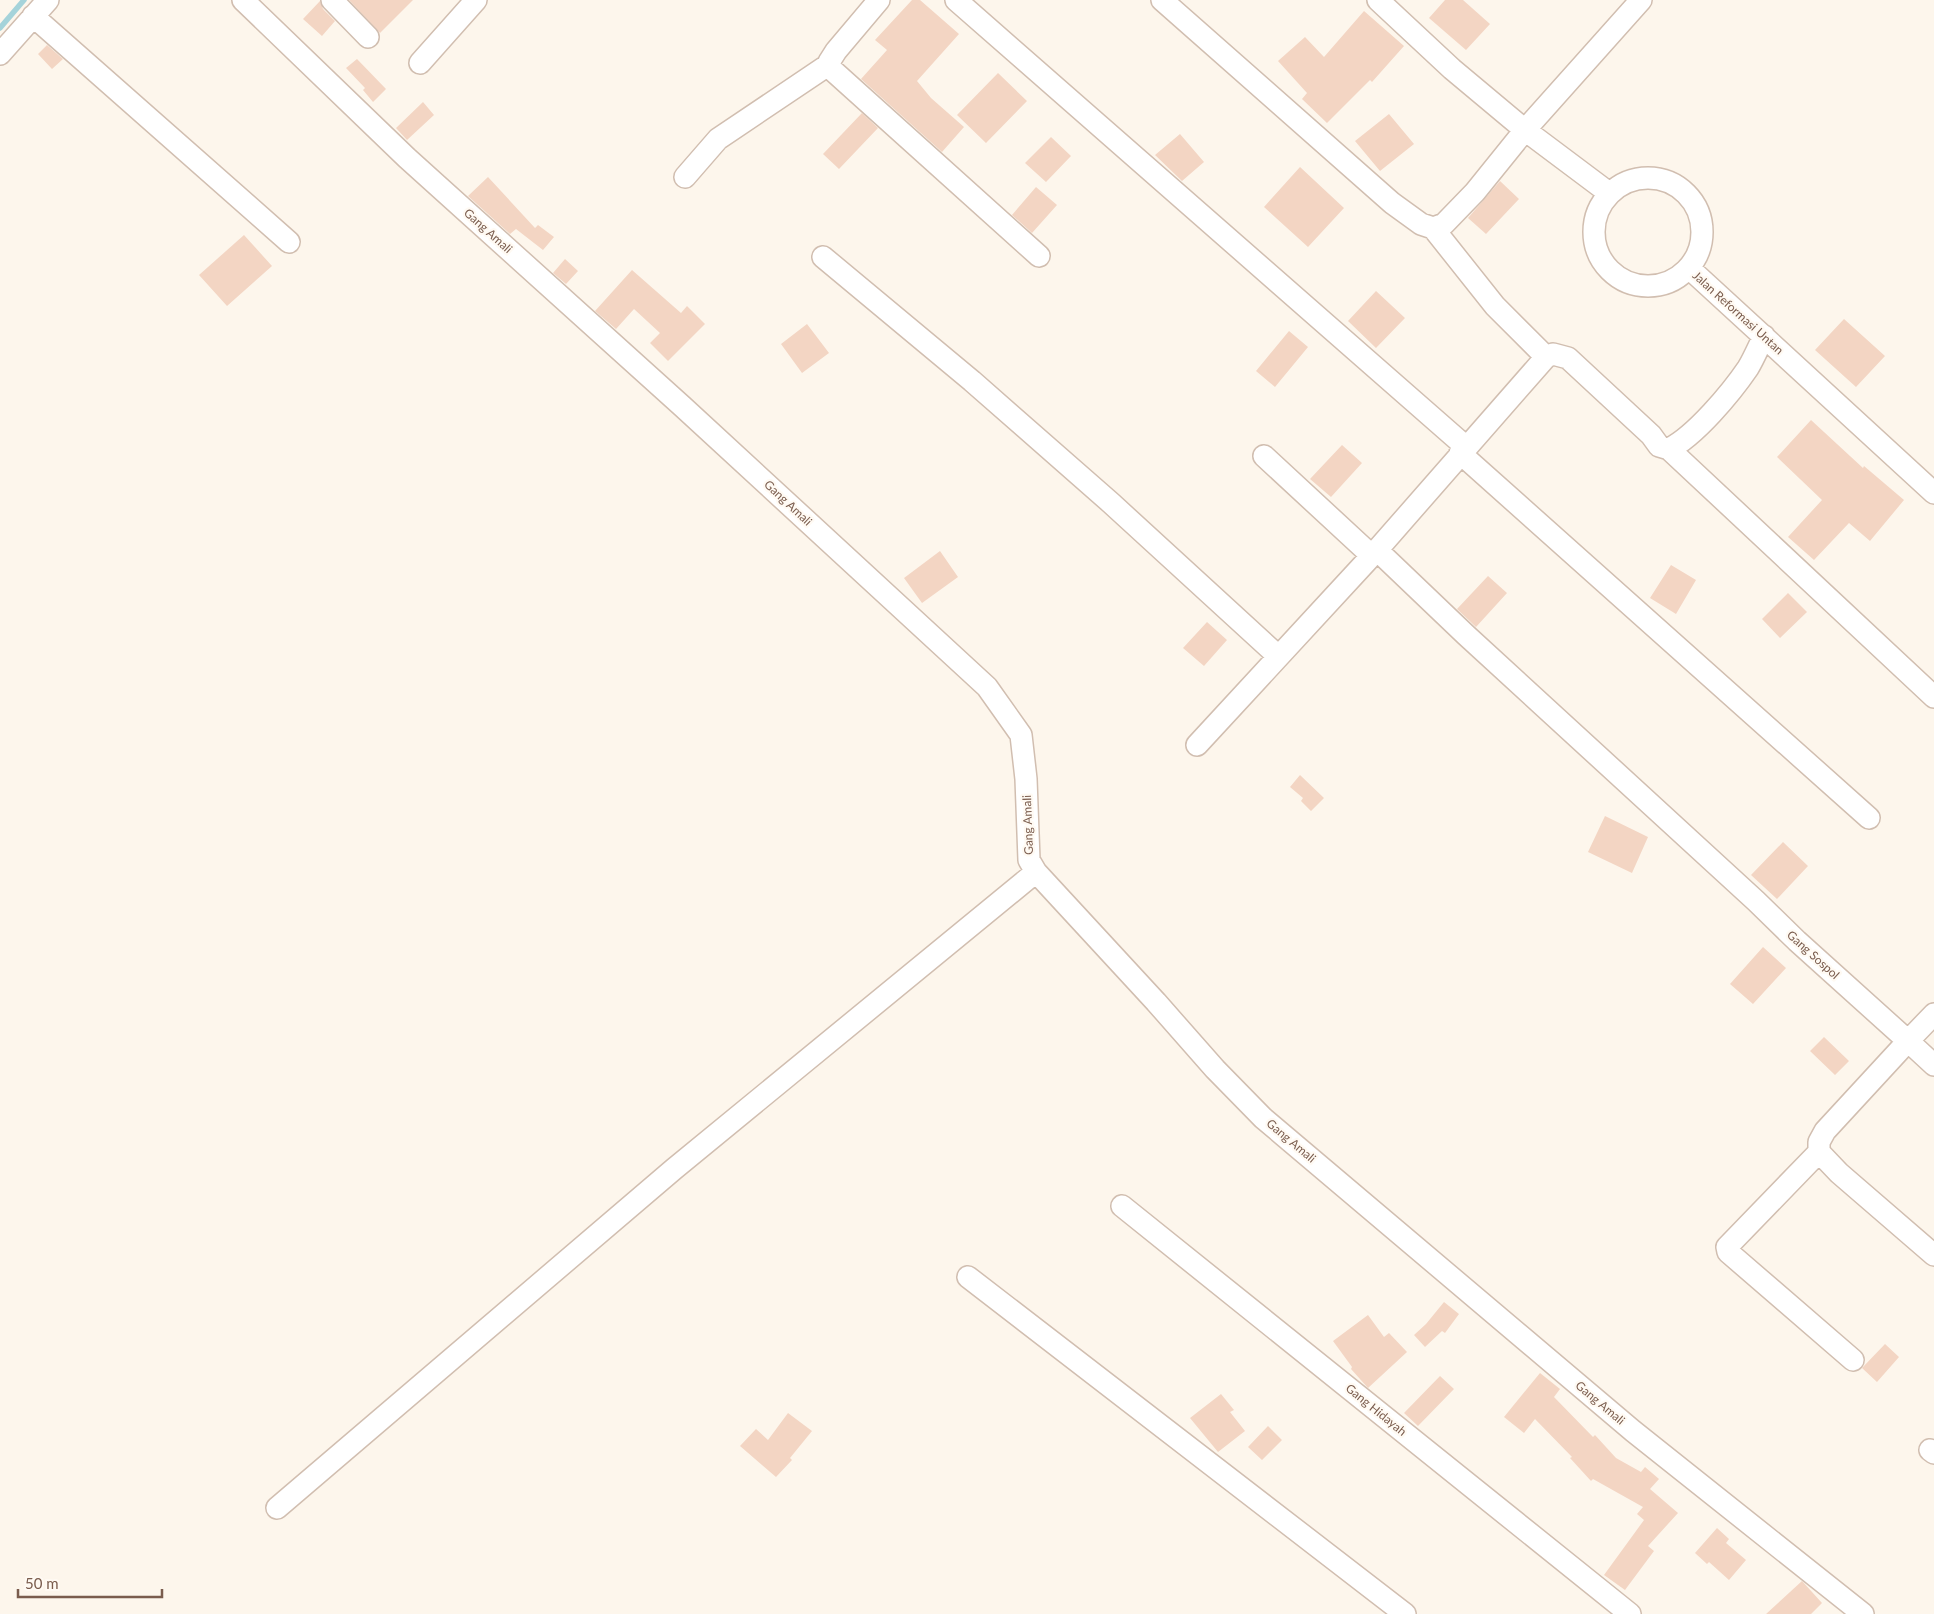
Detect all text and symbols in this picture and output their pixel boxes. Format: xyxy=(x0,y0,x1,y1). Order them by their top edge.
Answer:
street label: Gang Amali xyxy=(461,205,516,256)
street label: Jalan Reformasi Untan xyxy=(1690,268,1787,357)
street label: Gang Amali xyxy=(761,477,815,529)
street label: Gang Amali xyxy=(1019,795,1036,855)
street label: Gang Sospol xyxy=(1784,927,1843,982)
street label: Gang Amali xyxy=(1264,1116,1319,1166)
street label: Gang Amali xyxy=(1573,1378,1628,1428)
street label: Gang Hidayah xyxy=(1343,1381,1410,1439)
scale bar xyxy=(18,1566,161,1598)
text: 50 m xyxy=(25,1574,59,1592)

